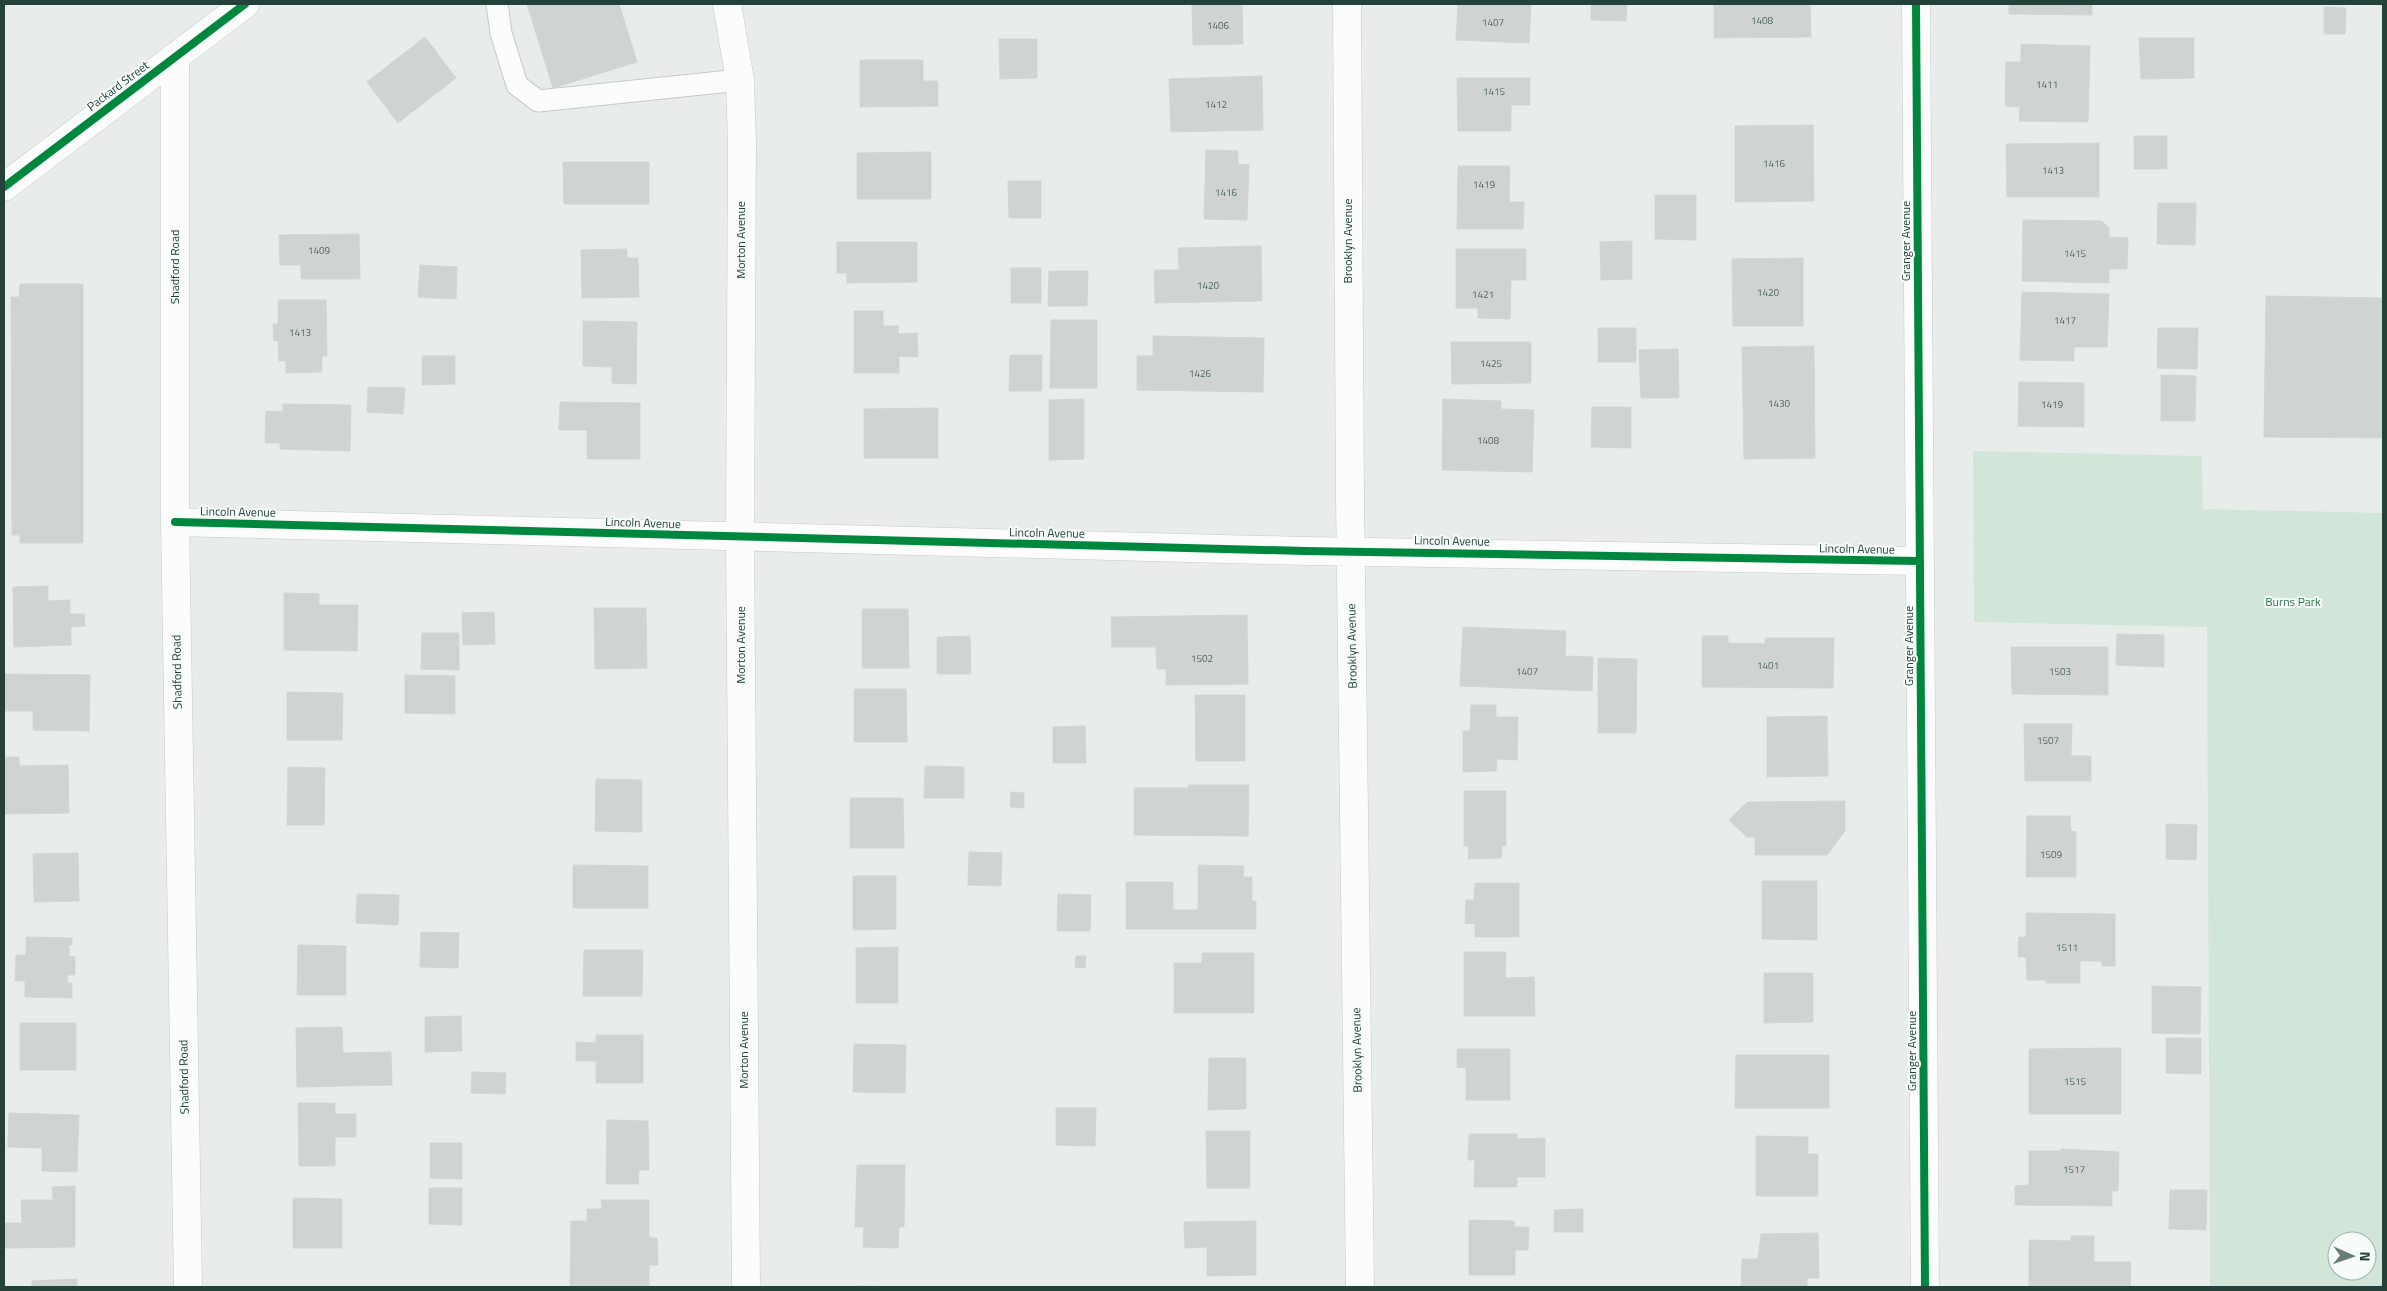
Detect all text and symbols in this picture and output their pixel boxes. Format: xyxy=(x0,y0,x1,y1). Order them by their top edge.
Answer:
house number: 1408 xyxy=(1751,13,1774,28)
house number: 1407 xyxy=(1482,15,1504,30)
house number: 1406 xyxy=(1207,18,1230,33)
street label: Packard Street xyxy=(82,55,154,115)
house number: 1411 xyxy=(2036,77,2058,92)
house number: 1415 xyxy=(1483,84,1506,99)
house number: 1412 xyxy=(1205,97,1227,112)
house number: 1416 xyxy=(1763,156,1786,171)
house number: 1413 xyxy=(2042,163,2064,178)
house number: 1419 xyxy=(1473,177,1496,192)
house number: 1416 xyxy=(1215,185,1238,200)
street label: Brooklyn Avenue xyxy=(1338,198,1357,284)
street label: Morton Avenue xyxy=(731,201,750,279)
street label: Granger Avenue xyxy=(1896,201,1915,281)
street label: Shadford Road xyxy=(165,230,184,304)
house number: 1409 xyxy=(308,243,331,258)
house number: 1415 xyxy=(2064,246,2087,261)
house number: 1420 xyxy=(1197,278,1220,293)
house number: 1420 xyxy=(1757,285,1780,300)
house number: 1421 xyxy=(1472,287,1494,302)
house number: 1417 xyxy=(2054,313,2076,328)
house number: 1413 xyxy=(289,325,311,340)
house number: 1425 xyxy=(1480,356,1503,371)
house number: 1426 xyxy=(1189,366,1212,381)
house number: 1430 xyxy=(1768,396,1791,411)
house number: 1419 xyxy=(2041,397,2064,412)
house number: 1408 xyxy=(1477,433,1500,448)
street label: Lincoln Avenue xyxy=(200,501,276,522)
street label: Lincoln Avenue xyxy=(605,512,681,533)
street label: Lincoln Avenue xyxy=(1009,522,1085,543)
street label: Lincoln Avenue xyxy=(1414,530,1490,551)
street label: Lincoln Avenue xyxy=(1819,538,1895,559)
park label: Burns Park xyxy=(2265,592,2321,611)
street label: Brooklyn Avenue xyxy=(1341,603,1362,689)
street label: Morton Avenue xyxy=(731,606,750,684)
street label: Granger Avenue xyxy=(1899,606,1918,686)
street label: Shadford Road xyxy=(166,635,187,709)
house number: 1502 xyxy=(1191,651,1213,666)
house number: 1401 xyxy=(1757,658,1779,673)
house number: 1407 xyxy=(1516,664,1538,679)
house number: 1503 xyxy=(2049,664,2071,679)
house number: 1507 xyxy=(2037,733,2059,748)
house number: 1509 xyxy=(2040,847,2063,862)
house number: 1511 xyxy=(2056,940,2078,955)
street label: Brooklyn Avenue xyxy=(1346,1007,1367,1093)
street label: Morton Avenue xyxy=(734,1011,753,1089)
street label: Granger Avenue xyxy=(1902,1011,1921,1091)
street label: Shadford Road xyxy=(173,1040,194,1114)
house number: 1515 xyxy=(2064,1074,2087,1089)
house number: 1517 xyxy=(2063,1162,2085,1177)
north arrow xyxy=(2327,1231,2377,1281)
text: N xyxy=(2355,1251,2376,1262)

